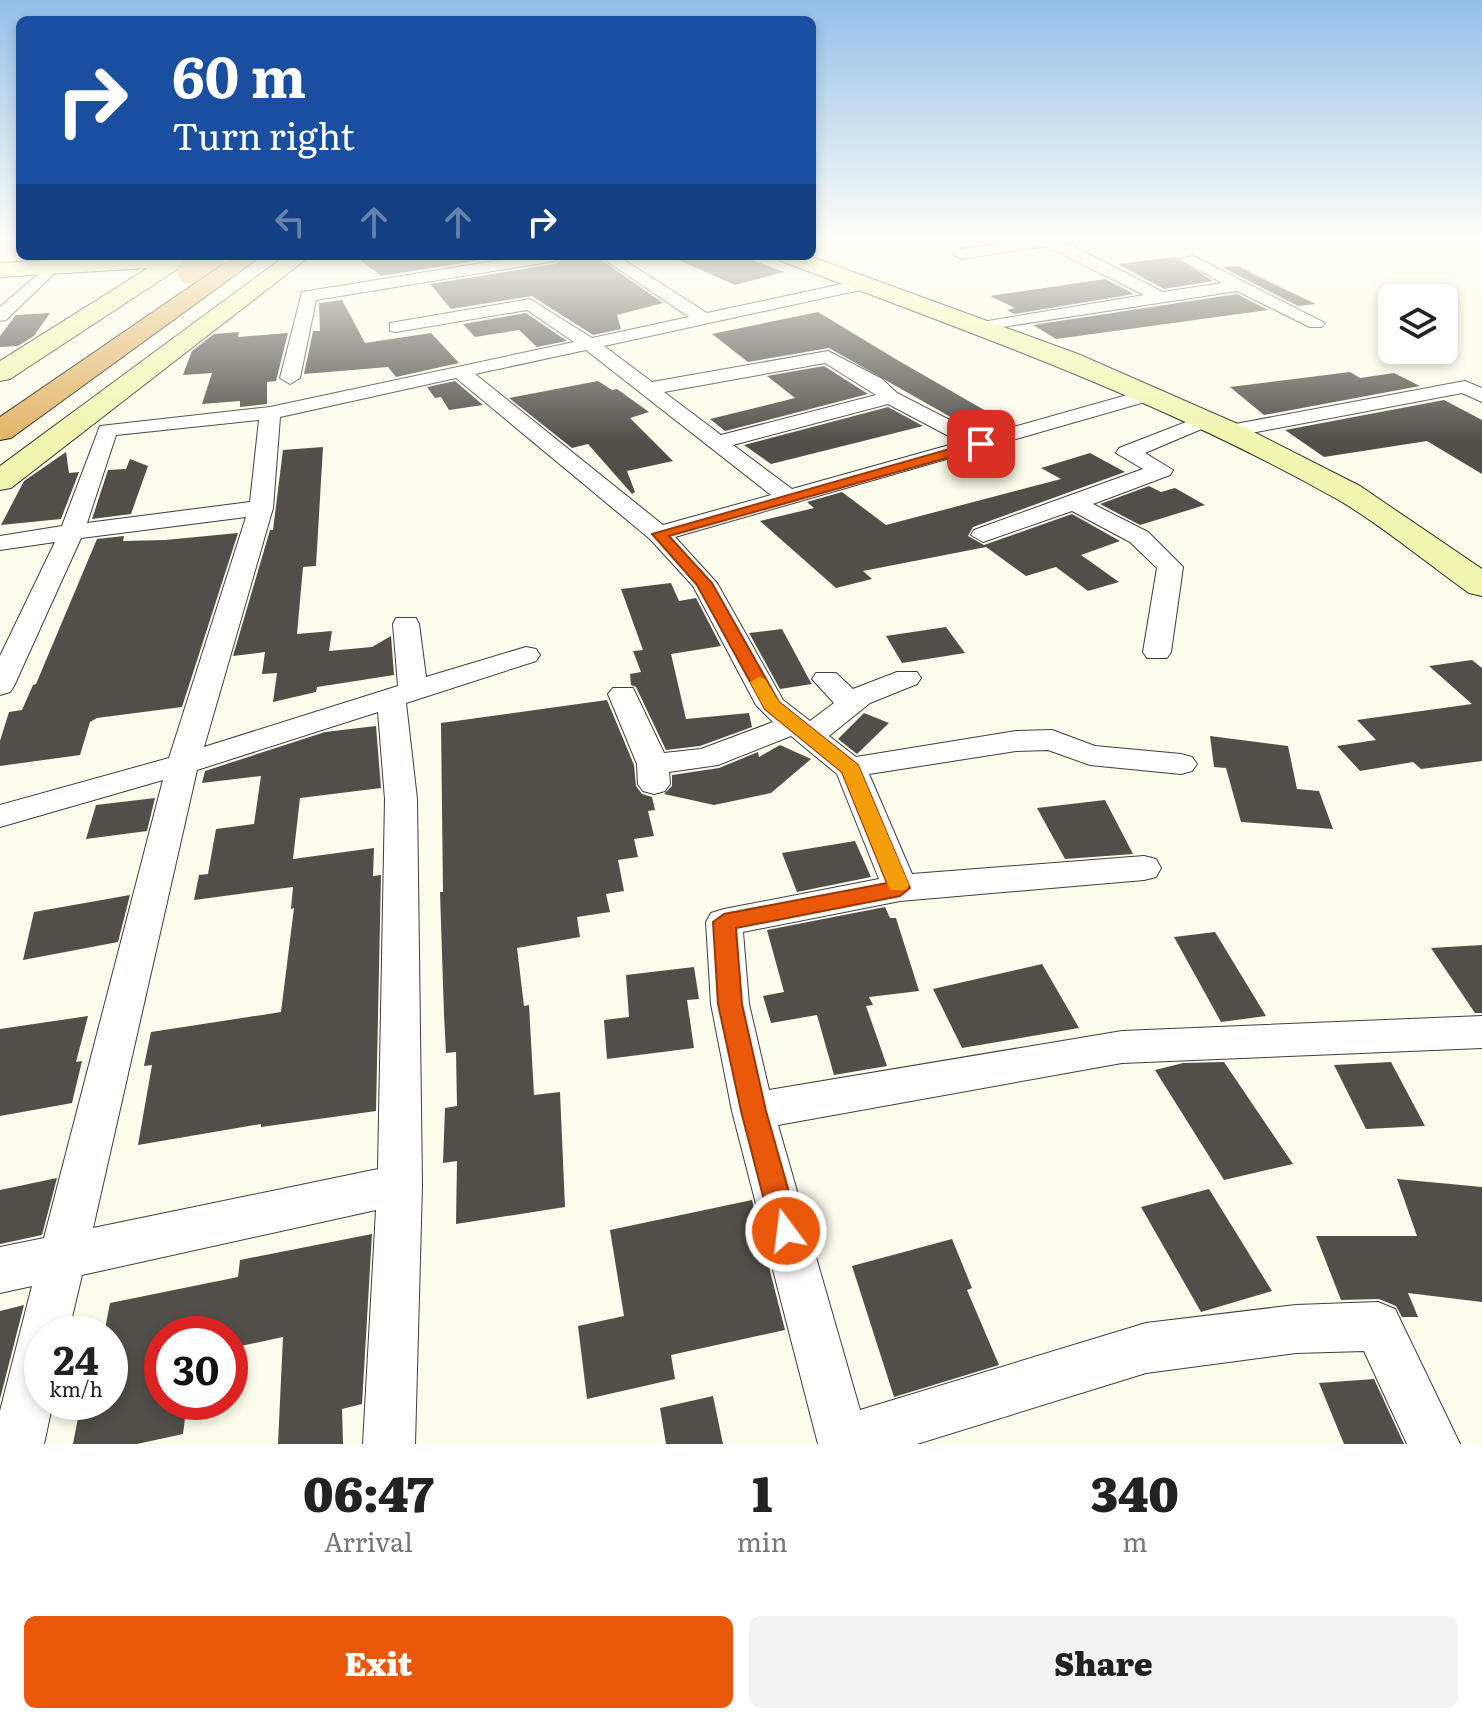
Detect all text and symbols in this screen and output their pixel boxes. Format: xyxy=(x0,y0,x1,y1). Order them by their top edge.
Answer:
text: 60 m xyxy=(172,32,306,115)
icon: right xyxy=(40,48,144,152)
text: Turn right xyxy=(172,108,355,161)
icon: left xyxy=(268,200,312,244)
icon: ahead xyxy=(352,200,396,244)
icon: ahead xyxy=(436,200,480,244)
icon: right xyxy=(520,200,564,244)
map controls xyxy=(1378,284,1458,364)
button: layers xyxy=(1378,284,1458,364)
pin xyxy=(947,410,1015,478)
icon: arrive xyxy=(959,422,1003,466)
position arrow xyxy=(744,1189,828,1273)
speed limit sign: 30 xyxy=(144,1316,248,1420)
text: 24 xyxy=(53,1328,99,1387)
text: km/h xyxy=(49,1373,103,1403)
text: 06:47 xyxy=(303,1456,434,1527)
text: 1 xyxy=(752,1456,772,1527)
text: 340 xyxy=(1091,1456,1179,1527)
text: Arrival xyxy=(324,1521,413,1560)
text: min xyxy=(737,1521,788,1560)
text: m xyxy=(1122,1521,1147,1560)
button: Exit xyxy=(24,1616,733,1708)
button: Share xyxy=(749,1616,1458,1708)

